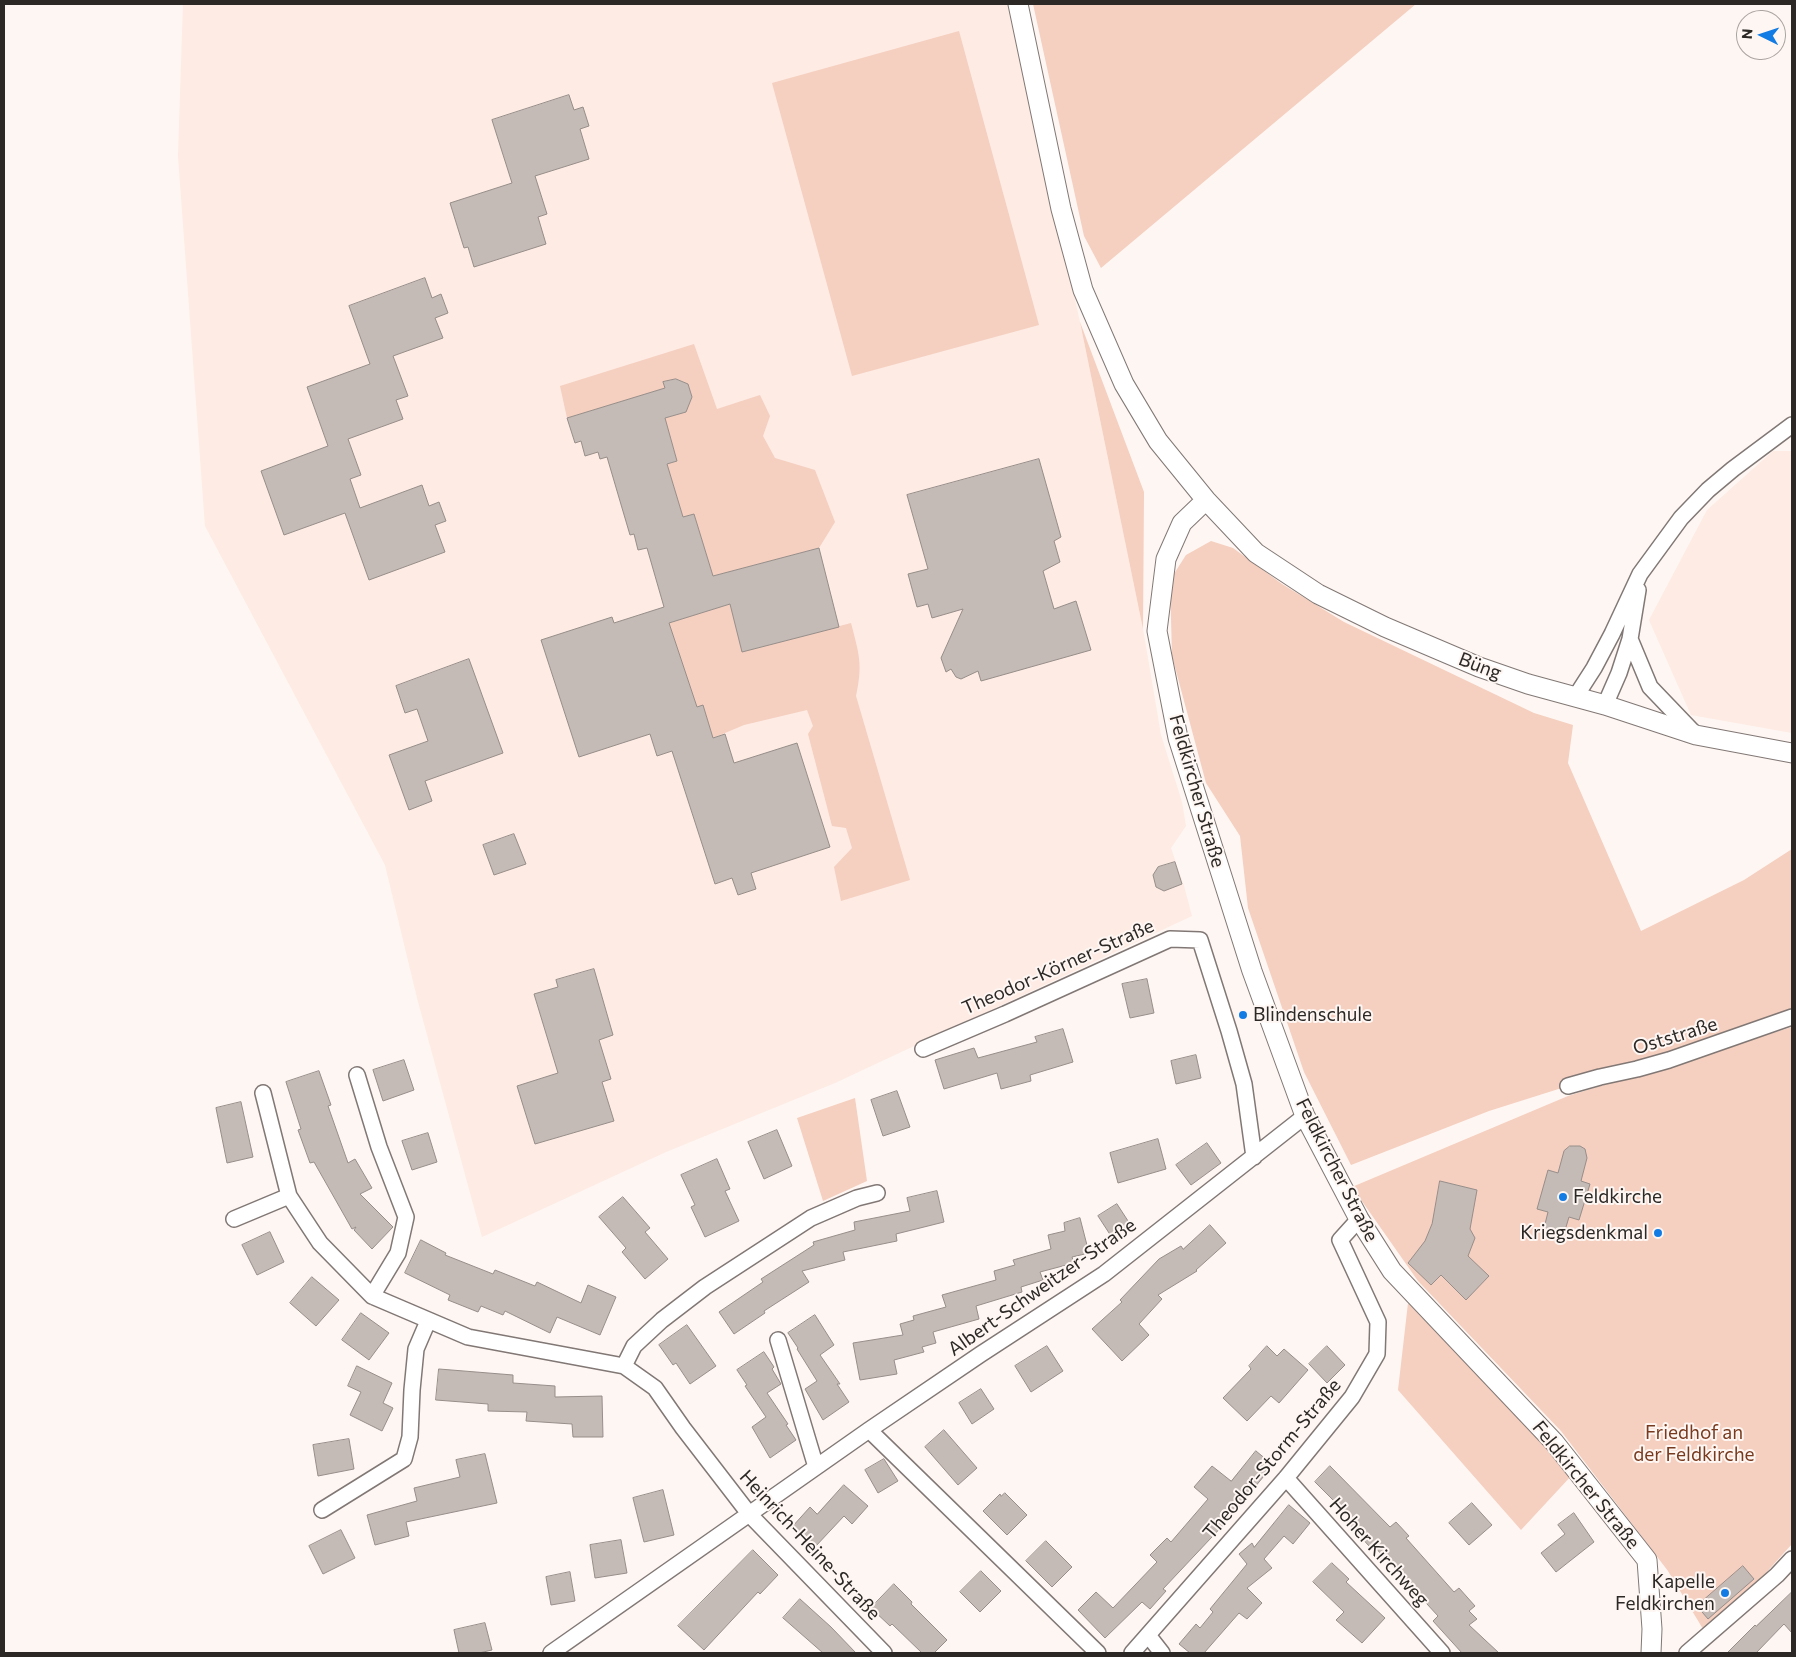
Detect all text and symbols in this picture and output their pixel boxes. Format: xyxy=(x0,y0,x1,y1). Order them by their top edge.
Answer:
north arrow xyxy=(1736,10,1786,60)
text: N xyxy=(1738,28,1755,40)
street label: Büng xyxy=(1455,647,1505,685)
street label: Feldkircher Straße xyxy=(1164,712,1230,870)
street label: Theodor-Körner-Straße xyxy=(959,914,1157,1020)
place label: Blindenschule xyxy=(1253,1004,1372,1026)
marker: Blindenschule xyxy=(1237,1009,1249,1021)
street label: Oststraße xyxy=(1630,1012,1720,1060)
street label: Feldkircher Straße xyxy=(1291,1094,1383,1246)
place label: Feldkirche xyxy=(1573,1186,1662,1208)
marker: Feldkirche xyxy=(1557,1191,1569,1203)
street label: Albert-Schweitzer-Straße xyxy=(944,1213,1140,1361)
place label: Kriegsdenkmal xyxy=(1520,1222,1648,1244)
marker: Kriegsdenkmal xyxy=(1652,1227,1664,1239)
street label: Theodor-Storm-Straße xyxy=(1198,1374,1346,1544)
street label: Feldkircher Straße xyxy=(1527,1416,1645,1554)
park label: Friedhof an der Feldkirche xyxy=(1633,1422,1755,1466)
street label: Heinrich-Heine-Straße xyxy=(735,1465,885,1625)
street label: Hoher Kirchweg xyxy=(1324,1493,1434,1611)
place label: Kapelle Feldkirchen xyxy=(1615,1571,1715,1615)
marker: Kapelle Feldkirchen xyxy=(1719,1587,1731,1599)

